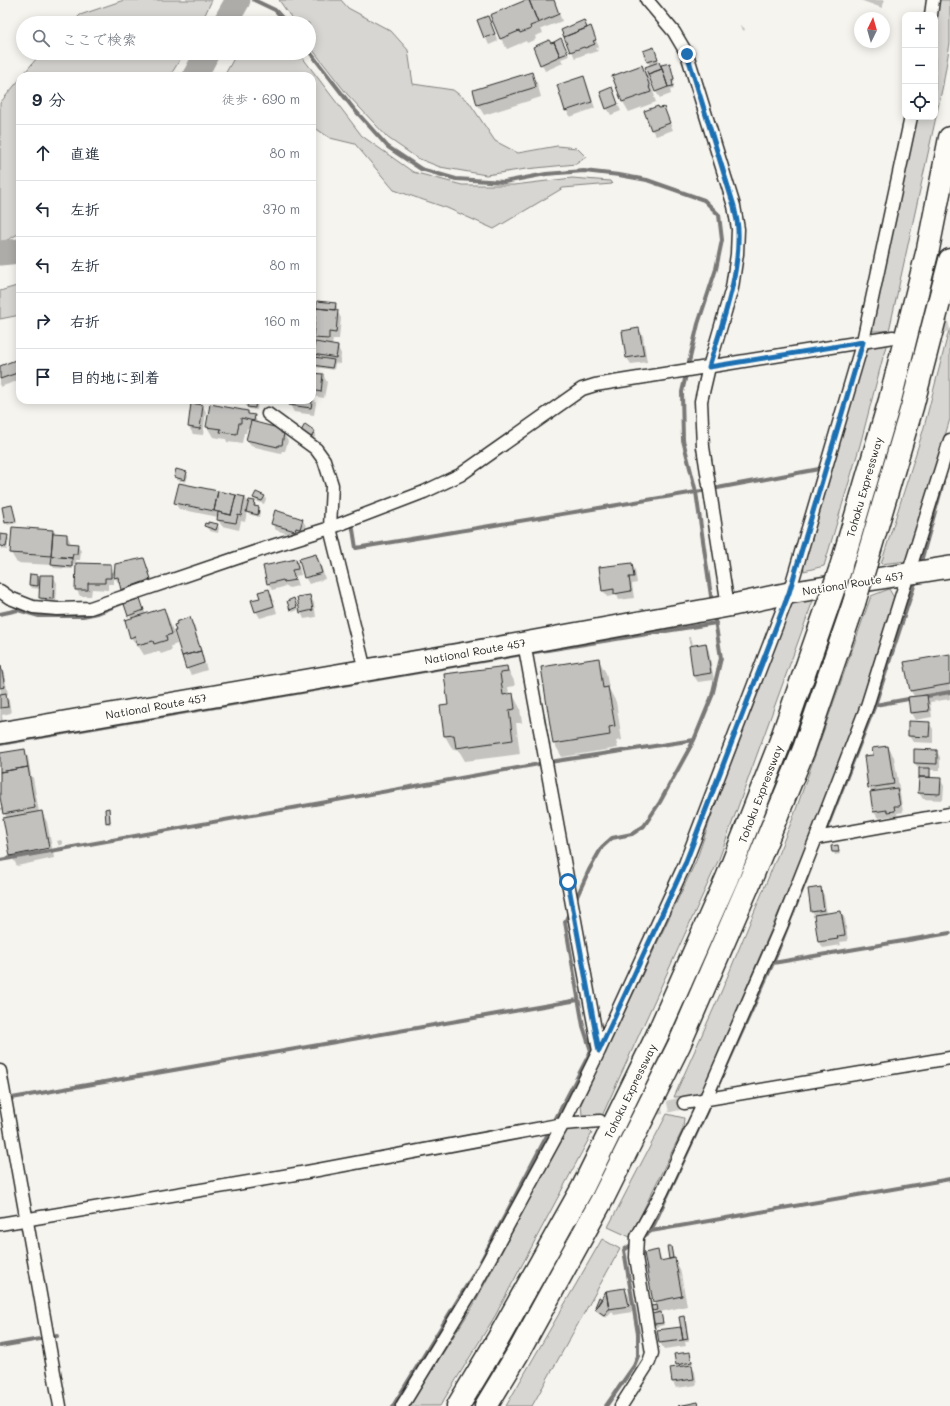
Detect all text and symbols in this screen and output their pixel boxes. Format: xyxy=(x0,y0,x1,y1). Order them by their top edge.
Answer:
north arrow xyxy=(854,12,890,48)
map controls xyxy=(902,12,938,120)
button: + xyxy=(902,12,938,48)
search box xyxy=(16,16,316,60)
icon: search xyxy=(30,27,52,49)
text: ここで検索 xyxy=(62,29,137,49)
route end xyxy=(678,45,696,63)
button: − xyxy=(902,48,938,84)
button: locate xyxy=(902,84,938,120)
text: 9 分 xyxy=(32,88,65,110)
text: 徒歩 · 690 m xyxy=(222,90,300,107)
icon: ahead xyxy=(32,142,54,164)
text: 直進 xyxy=(70,143,100,163)
text: 80 m xyxy=(270,144,300,161)
icon: left xyxy=(32,198,54,220)
text: 左折 xyxy=(70,199,100,219)
text: 370 m xyxy=(263,200,300,217)
icon: left xyxy=(32,254,54,276)
text: 左折 xyxy=(70,255,100,275)
text: 80 m xyxy=(270,256,300,273)
icon: right xyxy=(32,310,54,332)
text: 右折 xyxy=(70,311,100,331)
text: 160 m xyxy=(264,312,300,329)
icon: arrive xyxy=(32,366,54,388)
text: 目的地に到着 xyxy=(70,367,160,387)
street label: Tohoku Expressway xyxy=(843,435,886,539)
street label: National Route 457 xyxy=(801,568,905,598)
street label: National Route 457 xyxy=(423,635,527,667)
street label: National Route 457 xyxy=(104,690,208,722)
street label: Tohoku Expressway xyxy=(734,743,786,845)
route start xyxy=(559,873,577,891)
street label: Tohoku Expressway xyxy=(601,1041,660,1141)

